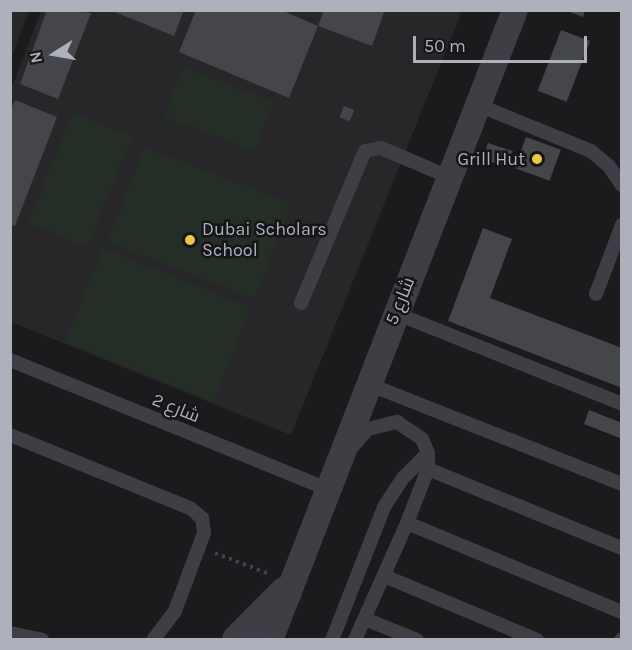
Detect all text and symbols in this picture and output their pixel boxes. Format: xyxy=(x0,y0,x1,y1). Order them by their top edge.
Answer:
north arrow xyxy=(24,24,84,84)
scale bar xyxy=(416,24,590,62)
text: 50 m xyxy=(424,35,466,57)
text: N xyxy=(25,50,46,65)
place label: Grill Hut xyxy=(457,148,525,170)
marker: Grill Hut xyxy=(530,152,544,166)
place label: Dubai Scholars School xyxy=(202,219,327,262)
marker: Dubai Scholars School xyxy=(183,233,197,247)
street label: شارع 5 xyxy=(381,274,419,328)
street label: شارع 2 xyxy=(149,389,203,427)

